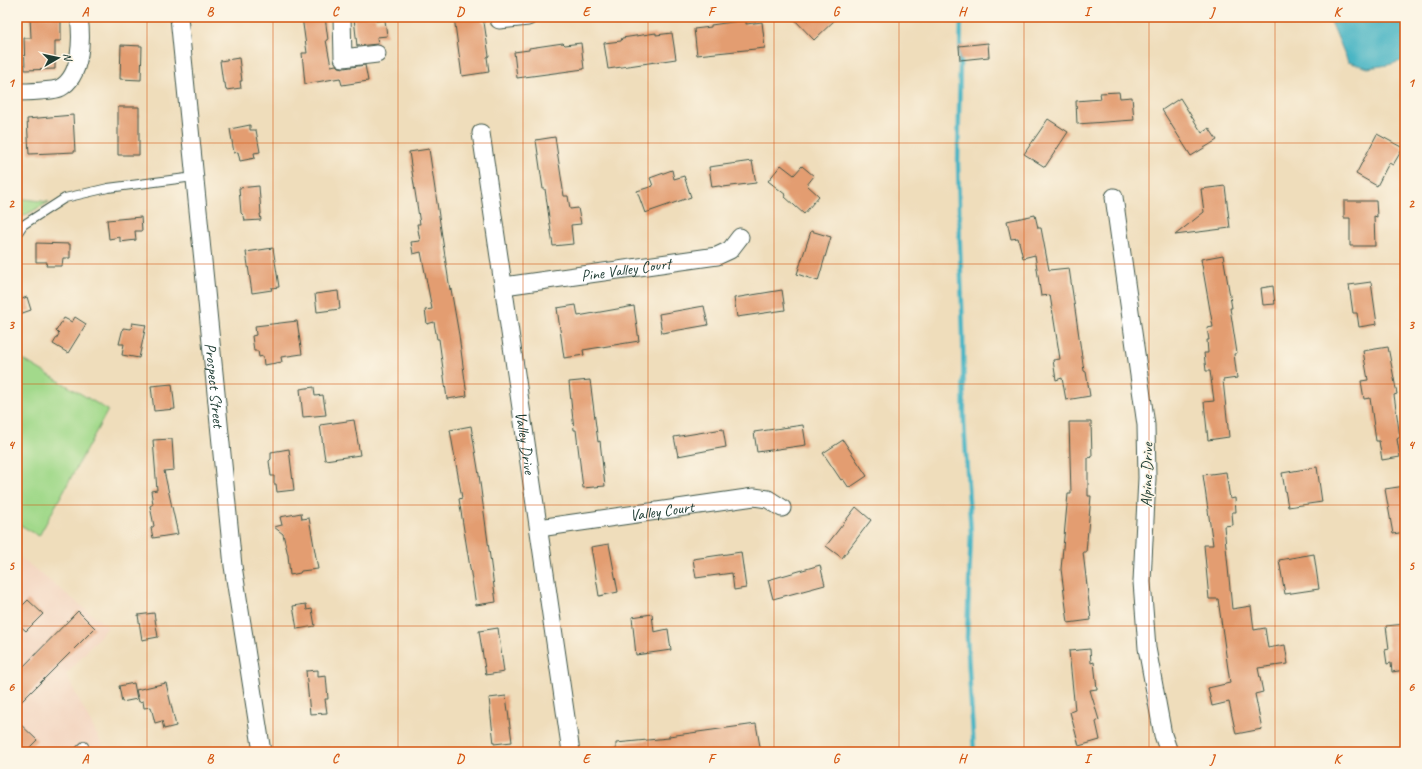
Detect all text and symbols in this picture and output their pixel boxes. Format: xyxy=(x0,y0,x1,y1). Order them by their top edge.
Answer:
text: A xyxy=(82,4,90,20)
text: B xyxy=(207,4,215,20)
text: C xyxy=(332,4,340,20)
text: D xyxy=(456,4,465,20)
text: E xyxy=(583,4,592,20)
text: F xyxy=(708,4,717,20)
text: G xyxy=(833,4,841,20)
text: H xyxy=(958,4,968,20)
text: I xyxy=(1084,4,1093,20)
text: J xyxy=(1209,4,1216,20)
text: K xyxy=(1334,4,1344,20)
north arrow xyxy=(38,38,78,78)
text: N xyxy=(60,52,76,63)
text: 1 xyxy=(8,75,16,91)
text: 1 xyxy=(1408,75,1416,91)
text: 2 xyxy=(8,196,15,212)
text: 2 xyxy=(1408,196,1415,212)
street label: Pine Valley Court xyxy=(580,253,675,286)
text: 3 xyxy=(8,317,15,333)
text: 3 xyxy=(1408,317,1415,333)
street label: Prospect Street xyxy=(200,342,229,430)
street label: Valley Drive xyxy=(511,410,540,477)
text: 4 xyxy=(8,437,16,453)
text: 4 xyxy=(1408,437,1416,453)
street label: Alpine Drive xyxy=(1136,441,1158,508)
street label: Valley Court xyxy=(629,497,697,526)
text: 5 xyxy=(8,558,15,574)
text: 5 xyxy=(1408,558,1415,574)
text: 6 xyxy=(8,679,15,695)
text: 6 xyxy=(1408,679,1415,695)
text: A xyxy=(82,751,90,767)
text: B xyxy=(207,751,215,767)
text: C xyxy=(332,751,340,767)
text: D xyxy=(456,751,465,767)
text: E xyxy=(583,751,592,767)
text: F xyxy=(708,751,717,767)
text: G xyxy=(833,751,841,767)
text: H xyxy=(958,751,968,767)
text: I xyxy=(1084,751,1093,767)
text: J xyxy=(1209,751,1216,767)
text: K xyxy=(1334,751,1344,767)

